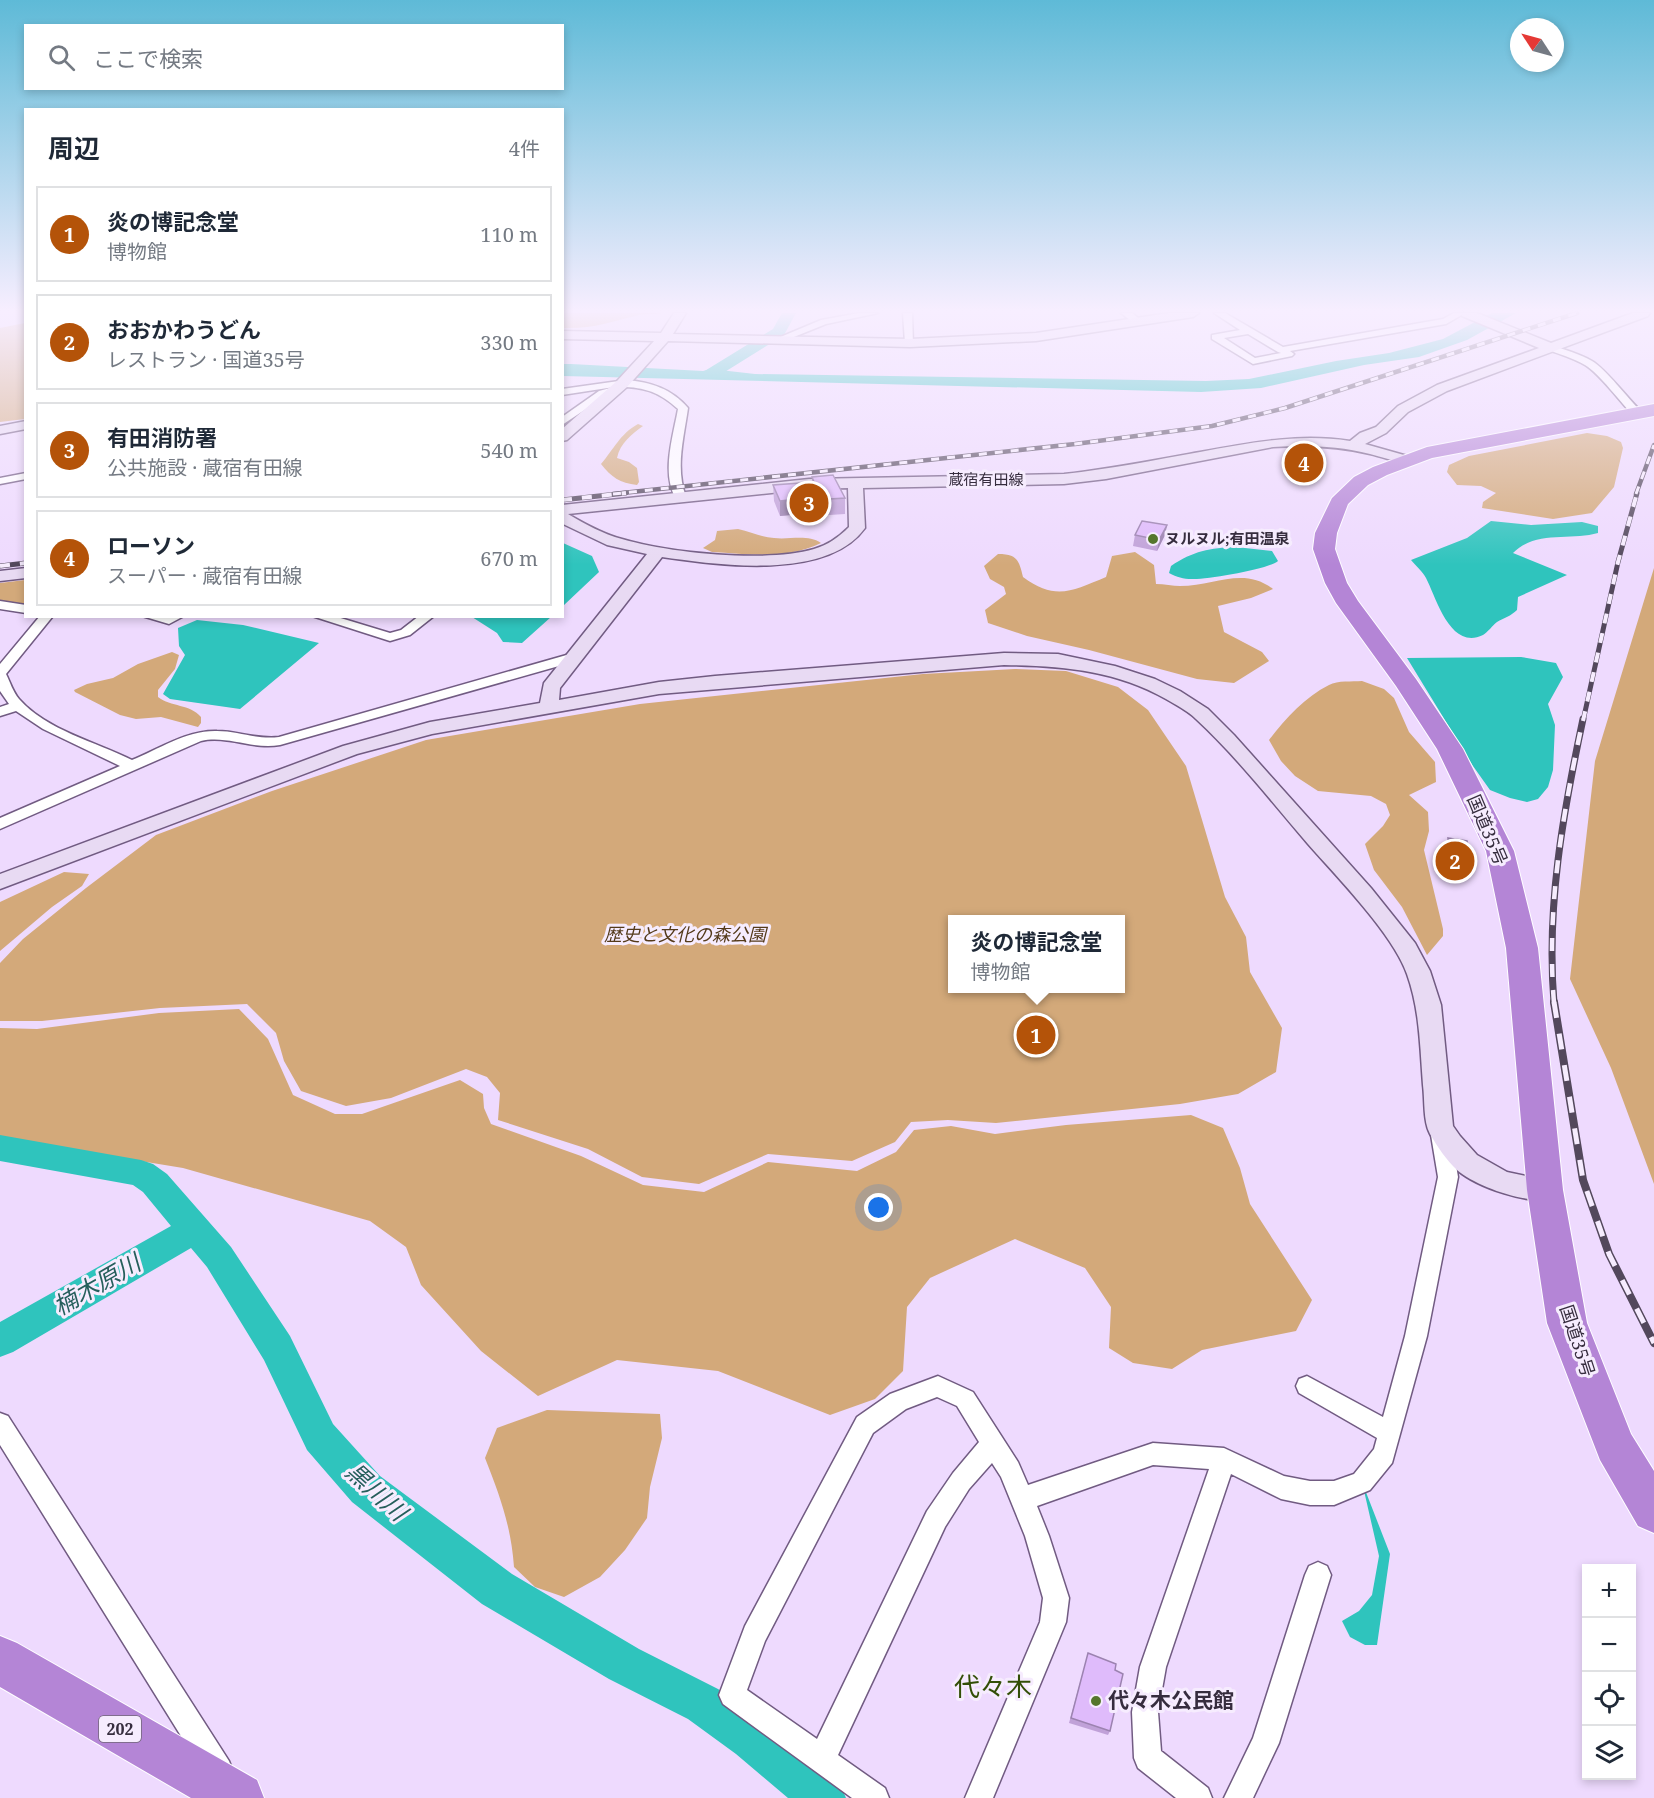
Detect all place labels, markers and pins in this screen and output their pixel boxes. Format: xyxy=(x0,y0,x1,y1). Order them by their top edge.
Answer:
pin: 4 xyxy=(1284,440,1324,486)
pin: 3 xyxy=(790,480,828,526)
place label: ヌルヌル;有田温泉 xyxy=(1165,528,1290,548)
marker: ヌルヌル;有田温泉 xyxy=(1146,532,1160,546)
pin: 2 xyxy=(1436,838,1474,884)
pin: 1 xyxy=(1016,1012,1056,1058)
place label: 代々木公民館 xyxy=(1108,1686,1234,1714)
marker: 代々木公民館 xyxy=(1089,1694,1103,1708)

